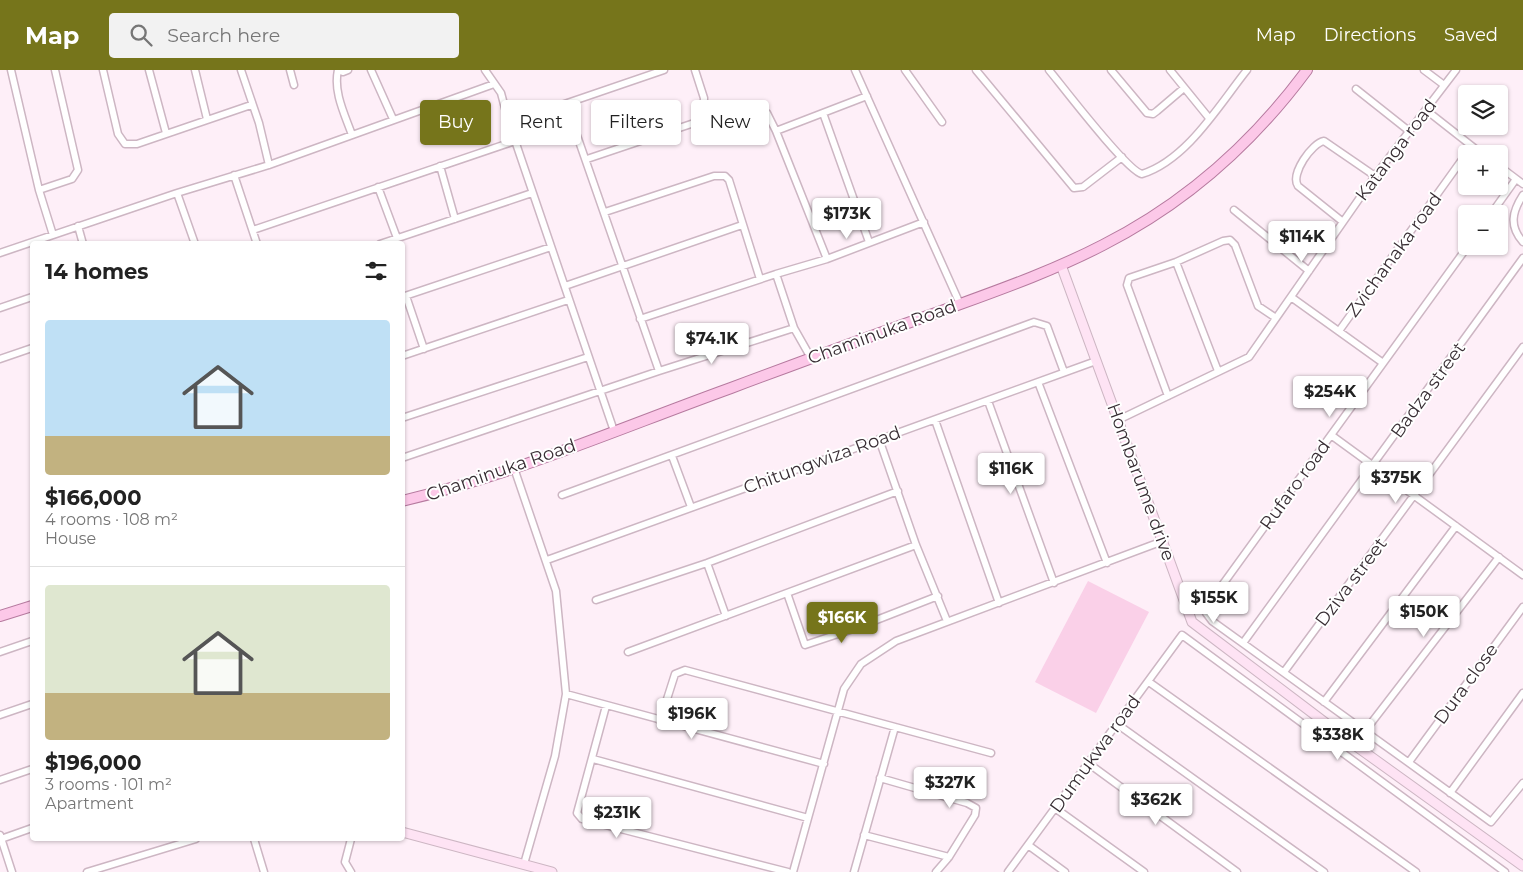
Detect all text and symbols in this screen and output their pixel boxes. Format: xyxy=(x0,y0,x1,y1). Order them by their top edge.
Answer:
search box xyxy=(109,13,459,58)
text: Map xyxy=(25,21,79,50)
icon: search xyxy=(127,21,155,49)
text: Search here xyxy=(167,24,280,47)
text: Map xyxy=(1256,24,1296,46)
text: Directions xyxy=(1324,24,1416,46)
text: Saved xyxy=(1444,24,1498,46)
map controls xyxy=(1458,85,1508,255)
button: layers xyxy=(1458,85,1508,135)
street label: Katanga road xyxy=(1351,95,1441,205)
chip: Buy xyxy=(420,100,491,145)
chip: Rent xyxy=(501,100,581,145)
chip: Filters xyxy=(591,100,681,145)
chip: New xyxy=(691,100,769,145)
button: + xyxy=(1458,145,1508,195)
street label: Zvichanaka road xyxy=(1341,188,1447,322)
pin: $173K xyxy=(812,198,882,240)
text: $173K xyxy=(823,204,871,223)
button: − xyxy=(1458,205,1508,255)
pin: $114K xyxy=(1267,220,1337,263)
text: $114K xyxy=(1279,227,1325,246)
icon: filters xyxy=(362,257,390,285)
text: 14 homes xyxy=(45,259,149,284)
street label: Chaminuka Road xyxy=(805,295,959,369)
pin: $74.1K xyxy=(671,322,753,365)
text: $74.1K xyxy=(686,329,738,348)
street label: Badza street xyxy=(1386,338,1470,442)
icon: home xyxy=(173,352,263,442)
pin: $254K xyxy=(1295,376,1365,418)
text: $254K xyxy=(1304,382,1356,401)
street label: Hombarume drive xyxy=(1102,400,1180,564)
street label: Chitungwiza Road xyxy=(740,421,904,499)
street label: Chaminuka Road xyxy=(423,434,579,506)
street label: Rufaro road xyxy=(1255,436,1335,534)
pin: $116K xyxy=(976,452,1046,495)
text: $116K xyxy=(989,459,1033,478)
pin: $375K xyxy=(1361,462,1431,504)
text: $375K xyxy=(1371,468,1421,487)
text: $166,000 xyxy=(45,485,141,510)
text: 4 rooms · 108 m² xyxy=(45,510,178,529)
text: House xyxy=(45,529,96,548)
street label: Dziva street xyxy=(1310,533,1392,631)
pin: $155K xyxy=(1179,582,1249,624)
text: $155K xyxy=(1190,588,1238,607)
pin: $150K xyxy=(1389,596,1459,638)
pin: $166K xyxy=(807,602,877,644)
text: $150K xyxy=(1400,602,1448,621)
text: $166K xyxy=(818,608,866,627)
icon: home xyxy=(173,618,263,708)
street label: Dura close xyxy=(1429,639,1503,729)
street label: Dumukwa road xyxy=(1045,691,1145,817)
pin: $196K xyxy=(657,698,727,740)
text: $196K xyxy=(668,704,716,723)
pin: $338K xyxy=(1303,718,1373,761)
text: $338K xyxy=(1312,725,1364,744)
text: $196,000 xyxy=(45,750,141,775)
pin: $327K xyxy=(915,766,985,809)
text: $327K xyxy=(925,773,975,792)
text: 3 rooms · 101 m² xyxy=(45,775,172,794)
pin: $362K xyxy=(1121,784,1191,826)
text: $362K xyxy=(1130,790,1182,809)
text: Apartment xyxy=(45,794,134,813)
pin: $231K xyxy=(582,796,652,839)
text: $231K xyxy=(593,803,641,822)

